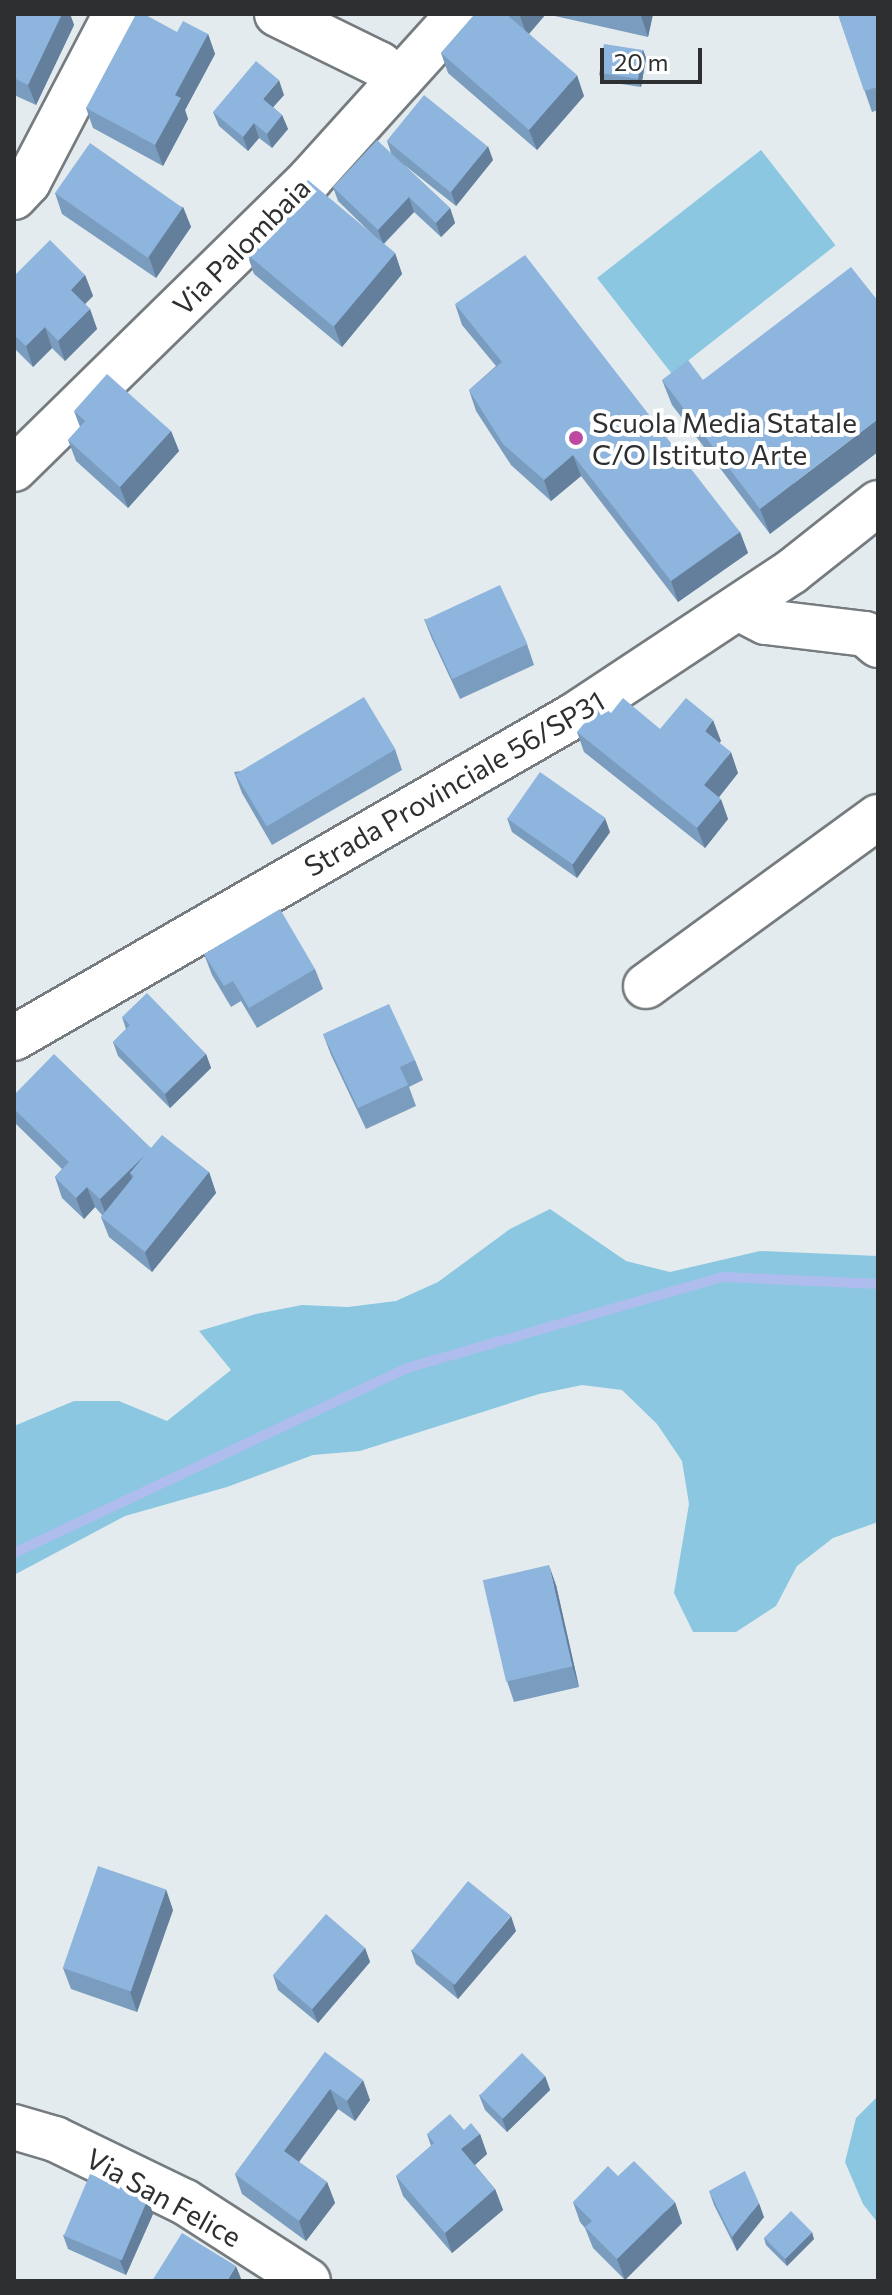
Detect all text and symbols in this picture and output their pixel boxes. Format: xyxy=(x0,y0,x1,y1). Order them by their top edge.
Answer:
scale bar xyxy=(604,32,706,82)
text: 20 m xyxy=(614,47,668,76)
street label: Via Palombaia xyxy=(165,170,317,322)
place label: Scuola Media Statale C/O Istituto Arte xyxy=(592,405,857,471)
marker: Scuola Media Statale C/O Istituto Arte xyxy=(567,429,585,447)
street label: Strada Provinciale 56/SP31 xyxy=(298,683,610,883)
street label: Via San Felice xyxy=(81,2141,247,2253)

